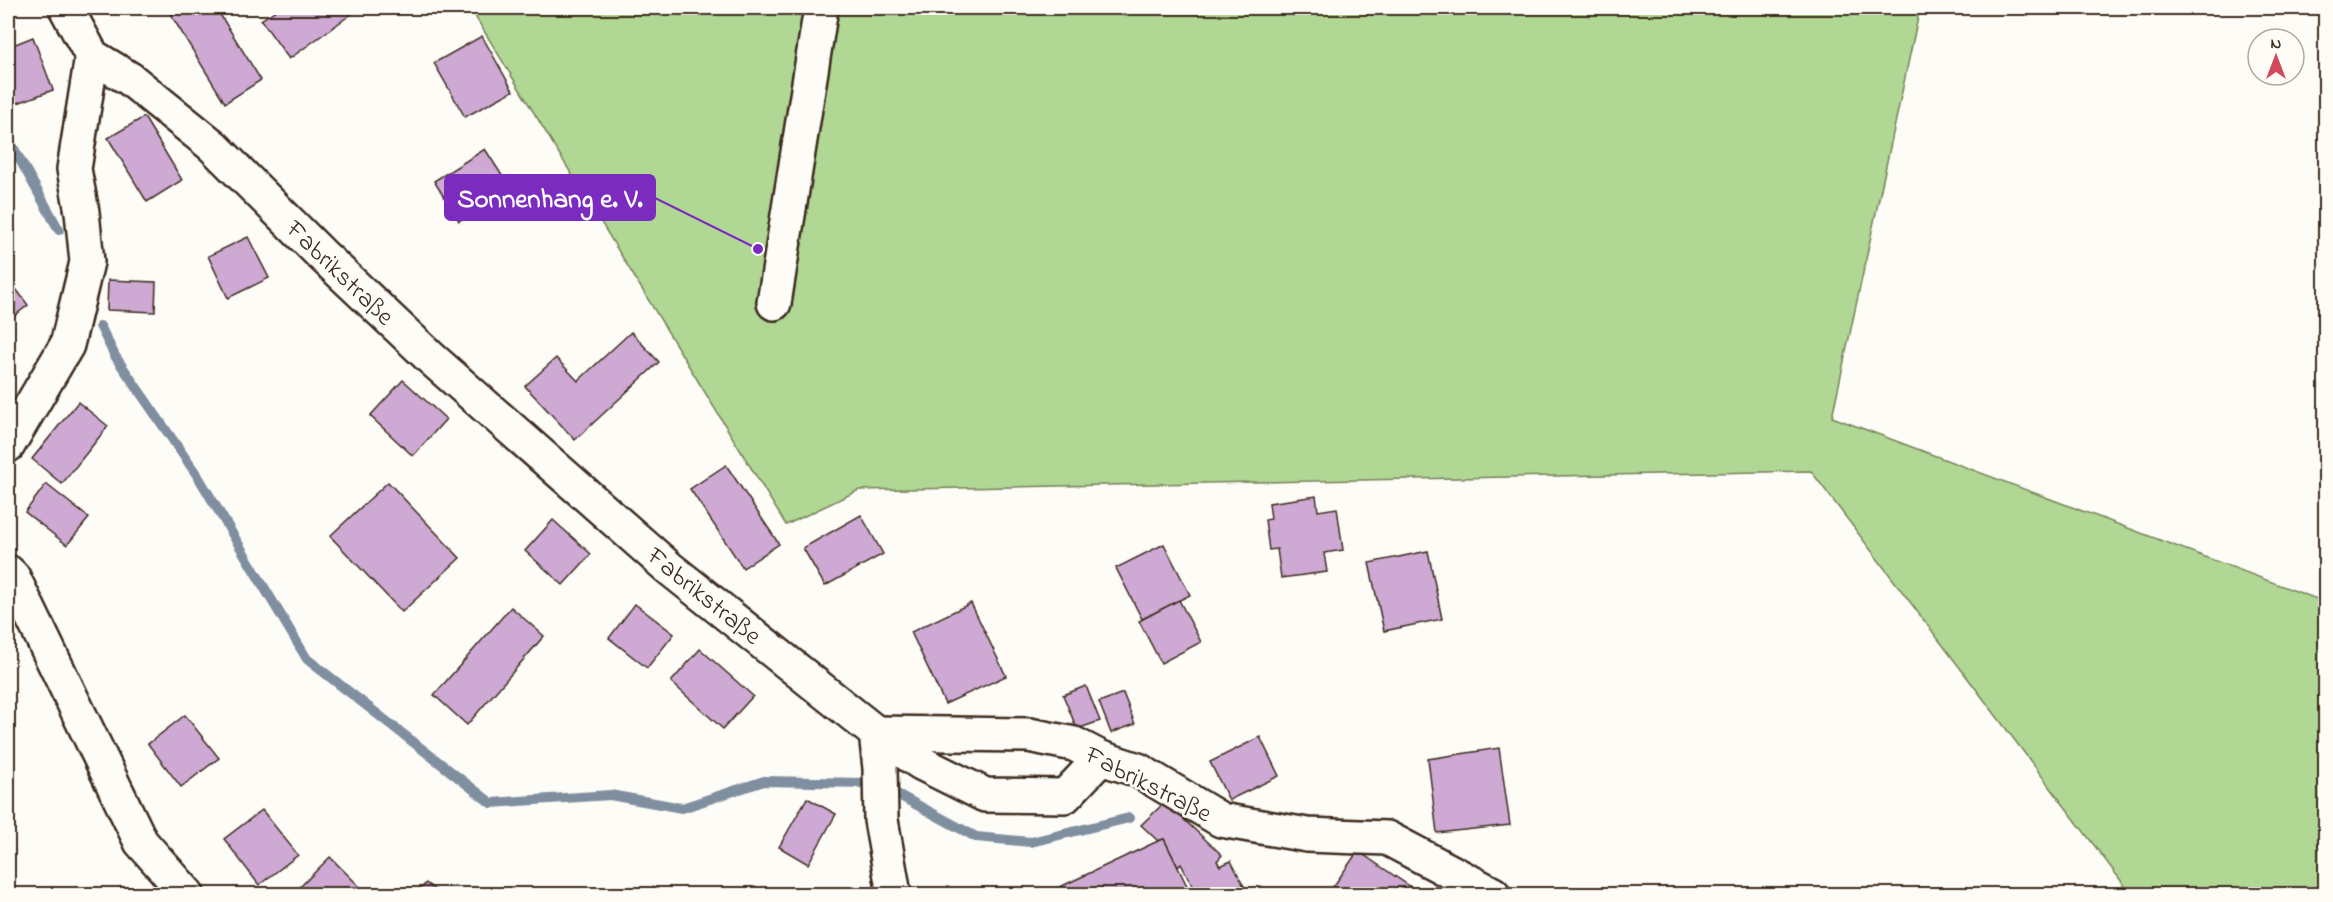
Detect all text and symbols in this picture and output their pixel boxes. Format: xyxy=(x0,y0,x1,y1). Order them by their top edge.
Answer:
north arrow xyxy=(2246,27,2306,87)
text: N xyxy=(2271,32,2282,56)
callout: Sonnenhang e. V. xyxy=(445,175,655,220)
text: Sonnenhang e. V. xyxy=(457,181,643,221)
street label: Fabrikstraße xyxy=(275,212,402,336)
street label: Fabrikstraße xyxy=(637,538,769,656)
street label: Fabrikstraße xyxy=(1077,737,1218,834)

